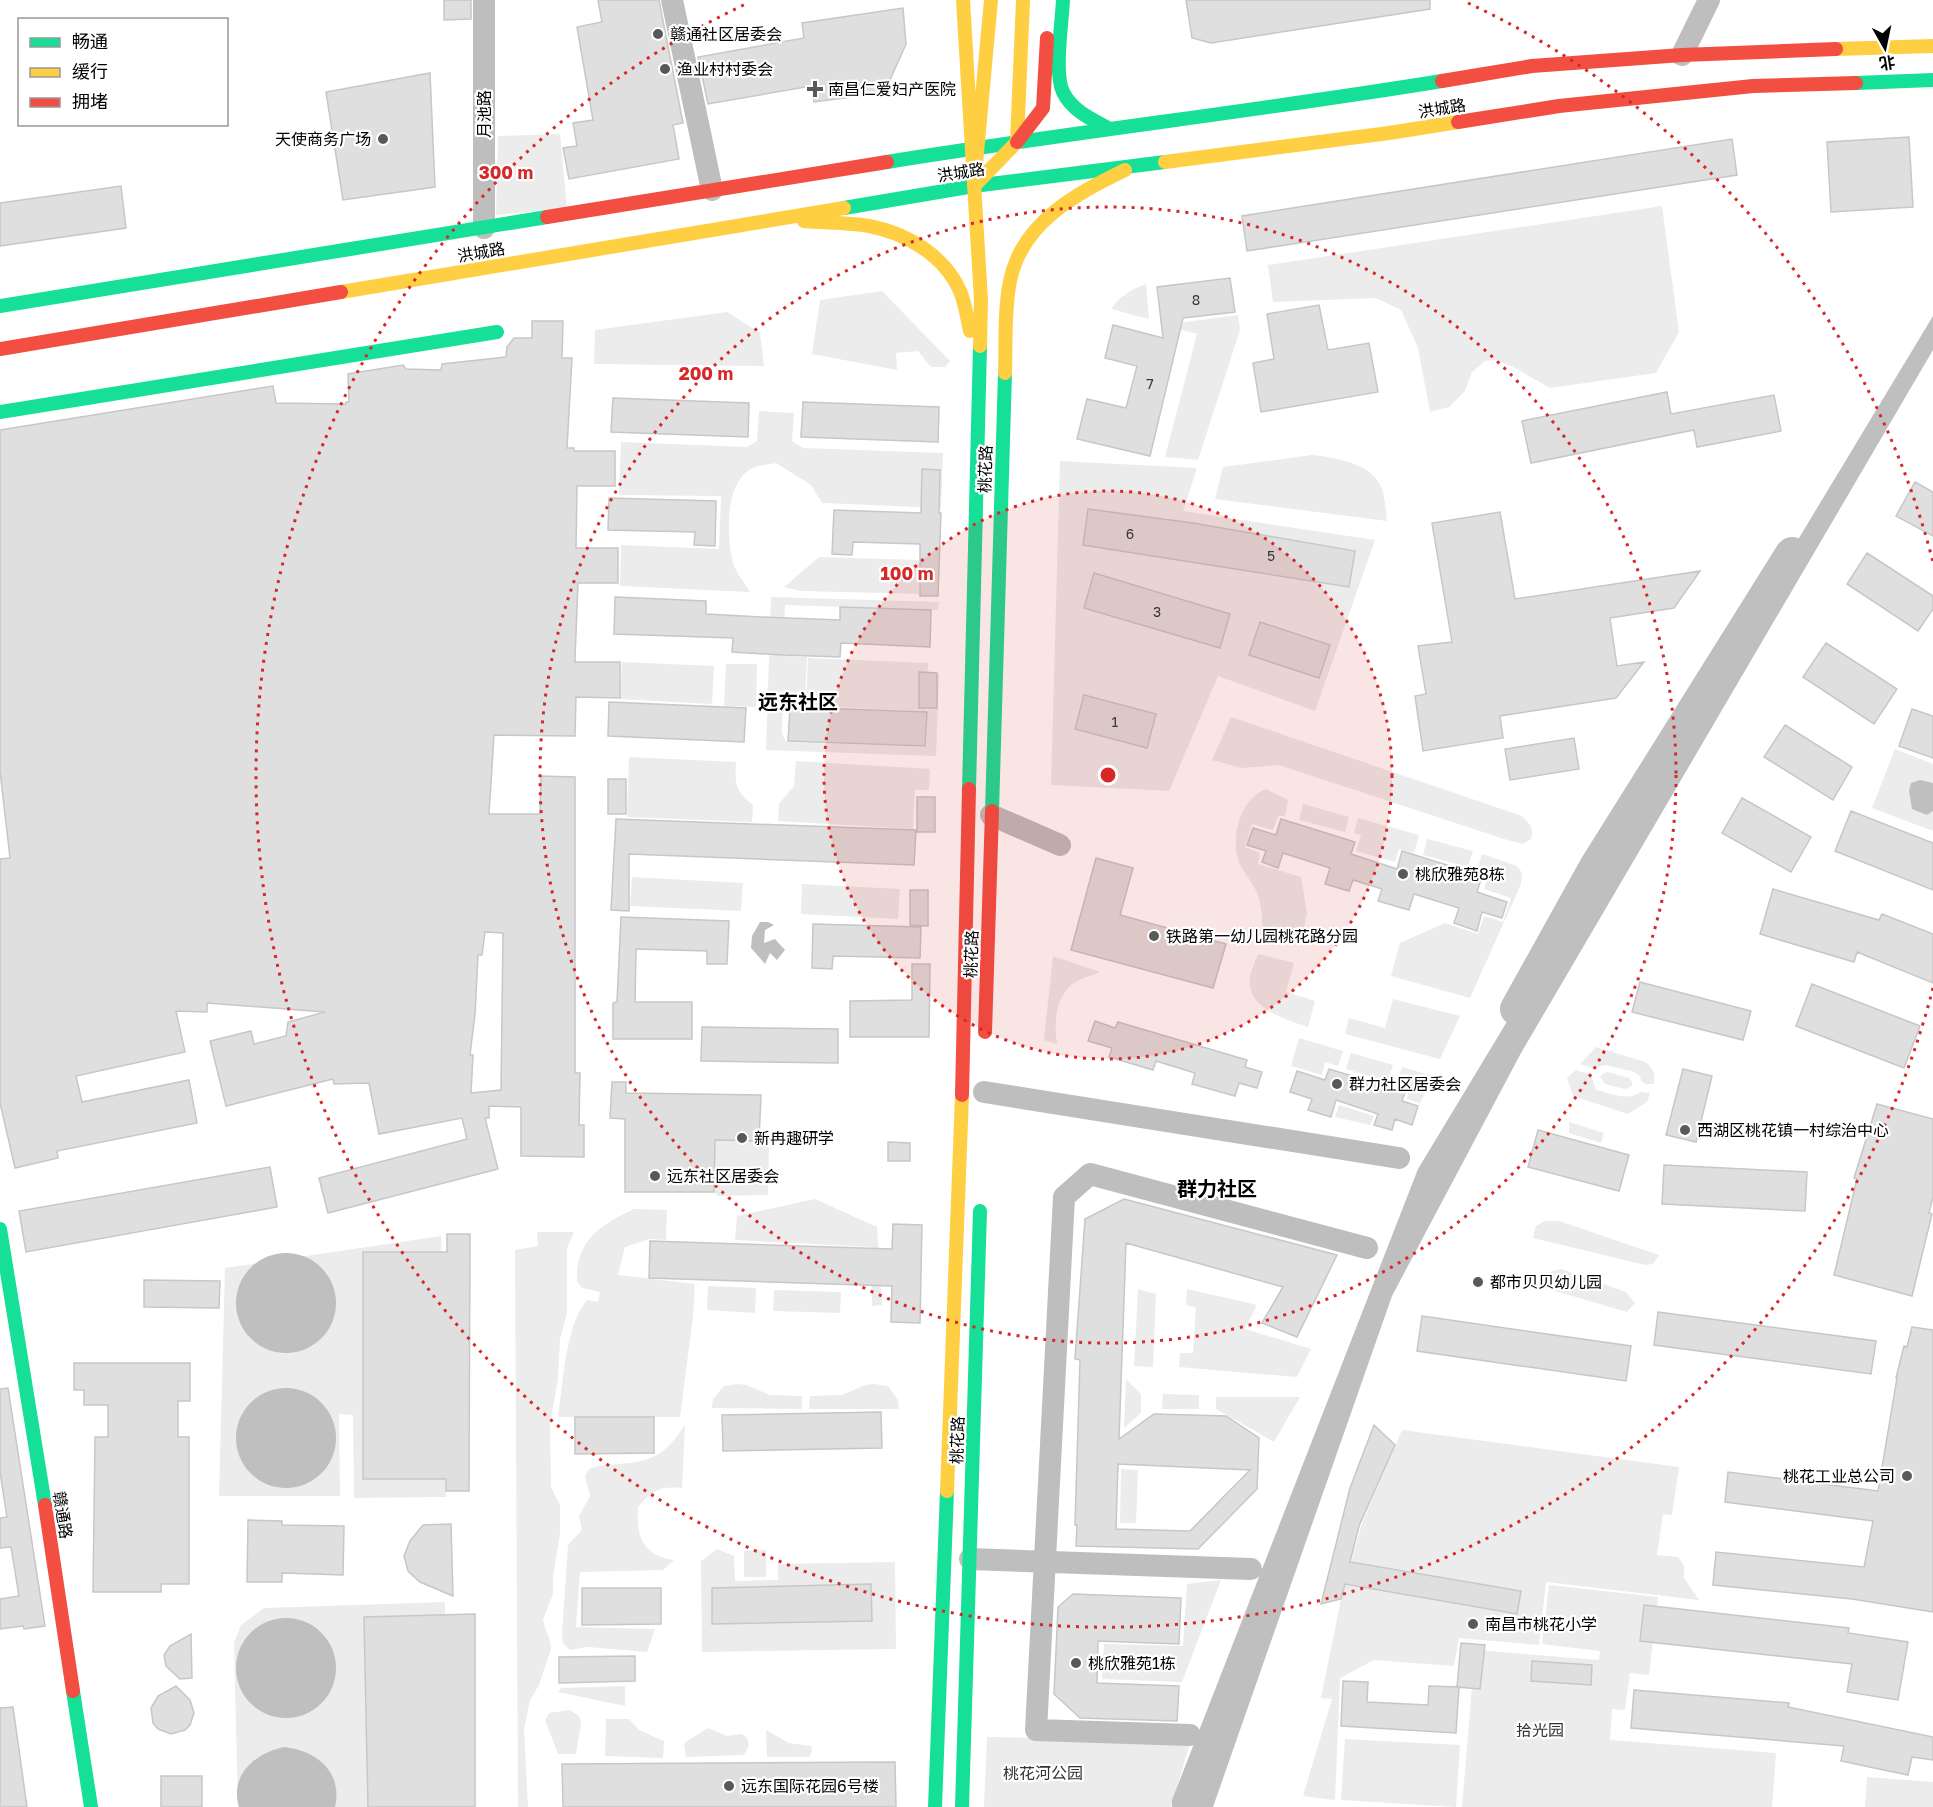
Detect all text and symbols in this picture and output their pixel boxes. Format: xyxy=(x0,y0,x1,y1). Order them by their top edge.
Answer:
legend xyxy=(18,18,228,126)
north arrow xyxy=(1855,18,1915,78)
place label: 赣通社区居委会 xyxy=(670,24,782,44)
marker: 赣通社区居委会 xyxy=(651,27,665,41)
text: 畅通 xyxy=(72,30,108,52)
text: 北 xyxy=(1878,52,1897,74)
place label: 渔业村村委会 xyxy=(677,59,773,79)
text: 缓行 xyxy=(72,60,108,82)
marker: 渔业村村委会 xyxy=(658,62,672,76)
place label: 南昌仁爱妇产医院 xyxy=(828,79,956,99)
marker: 南昌仁爱妇产医院 xyxy=(806,80,824,98)
text: 拥堵 xyxy=(72,90,108,112)
street label: 月池路 xyxy=(474,90,494,138)
street label: 洪城路 xyxy=(1417,94,1467,122)
place label: 天使商务广场 xyxy=(275,129,371,149)
marker: 天使商务广场 xyxy=(376,132,390,146)
street label: 洪城路 xyxy=(936,158,986,186)
text: 300 m xyxy=(479,161,533,183)
street label: 洪城路 xyxy=(456,238,506,266)
house number: 8 xyxy=(1192,291,1200,308)
text: 200 m xyxy=(679,362,733,384)
house number: 7 xyxy=(1146,375,1154,392)
street label: 桃花路 xyxy=(974,445,996,493)
house number: 6 xyxy=(1126,525,1134,542)
house number: 5 xyxy=(1267,547,1275,564)
text: 100 m xyxy=(881,562,933,584)
house number: 3 xyxy=(1153,603,1161,620)
district label: 远东社区 xyxy=(758,689,838,713)
house number: 1 xyxy=(1112,713,1119,730)
centre of rings xyxy=(1098,765,1118,785)
place label: 桃欣雅苑8栋 xyxy=(1415,864,1505,884)
marker: 桃欣雅苑8栋 xyxy=(1396,867,1410,881)
place label: 铁路第一幼儿园桃花路分园 xyxy=(1166,926,1358,946)
marker: 铁路第一幼儿园桃花路分园 xyxy=(1147,929,1161,943)
street label: 桃花路 xyxy=(960,930,982,978)
place label: 群力社区居委会 xyxy=(1349,1074,1461,1094)
marker: 群力社区居委会 xyxy=(1330,1077,1344,1091)
place label: 西湖区桃花镇一村综治中心 xyxy=(1697,1120,1889,1140)
marker: 西湖区桃花镇一村综治中心 xyxy=(1678,1123,1692,1137)
place label: 新冉趣研学 xyxy=(754,1128,834,1148)
marker: 新冉趣研学 xyxy=(735,1131,749,1145)
place label: 远东社区居委会 xyxy=(667,1166,779,1186)
marker: 远东社区居委会 xyxy=(648,1169,662,1183)
district label: 群力社区 xyxy=(1177,1176,1257,1200)
place label: 都市贝贝幼儿园 xyxy=(1490,1272,1602,1292)
marker: 都市贝贝幼儿园 xyxy=(1471,1275,1485,1289)
street label: 桃花路 xyxy=(946,1416,968,1464)
place label: 桃花工业总公司 xyxy=(1783,1466,1895,1486)
marker: 桃花工业总公司 xyxy=(1900,1469,1914,1483)
street label: 赣通路 xyxy=(49,1490,77,1540)
place label: 南昌市桃花小学 xyxy=(1485,1614,1597,1634)
marker: 南昌市桃花小学 xyxy=(1466,1617,1480,1631)
place label: 桃欣雅苑1栋 xyxy=(1088,1653,1176,1673)
marker: 桃欣雅苑1栋 xyxy=(1069,1656,1083,1670)
park label: 拾光园 xyxy=(1516,1720,1564,1740)
park label: 桃花河公园 xyxy=(1003,1763,1083,1783)
place label: 远东国际花园6号楼 xyxy=(741,1776,879,1796)
marker: 远东国际花园6号楼 xyxy=(722,1779,736,1793)

